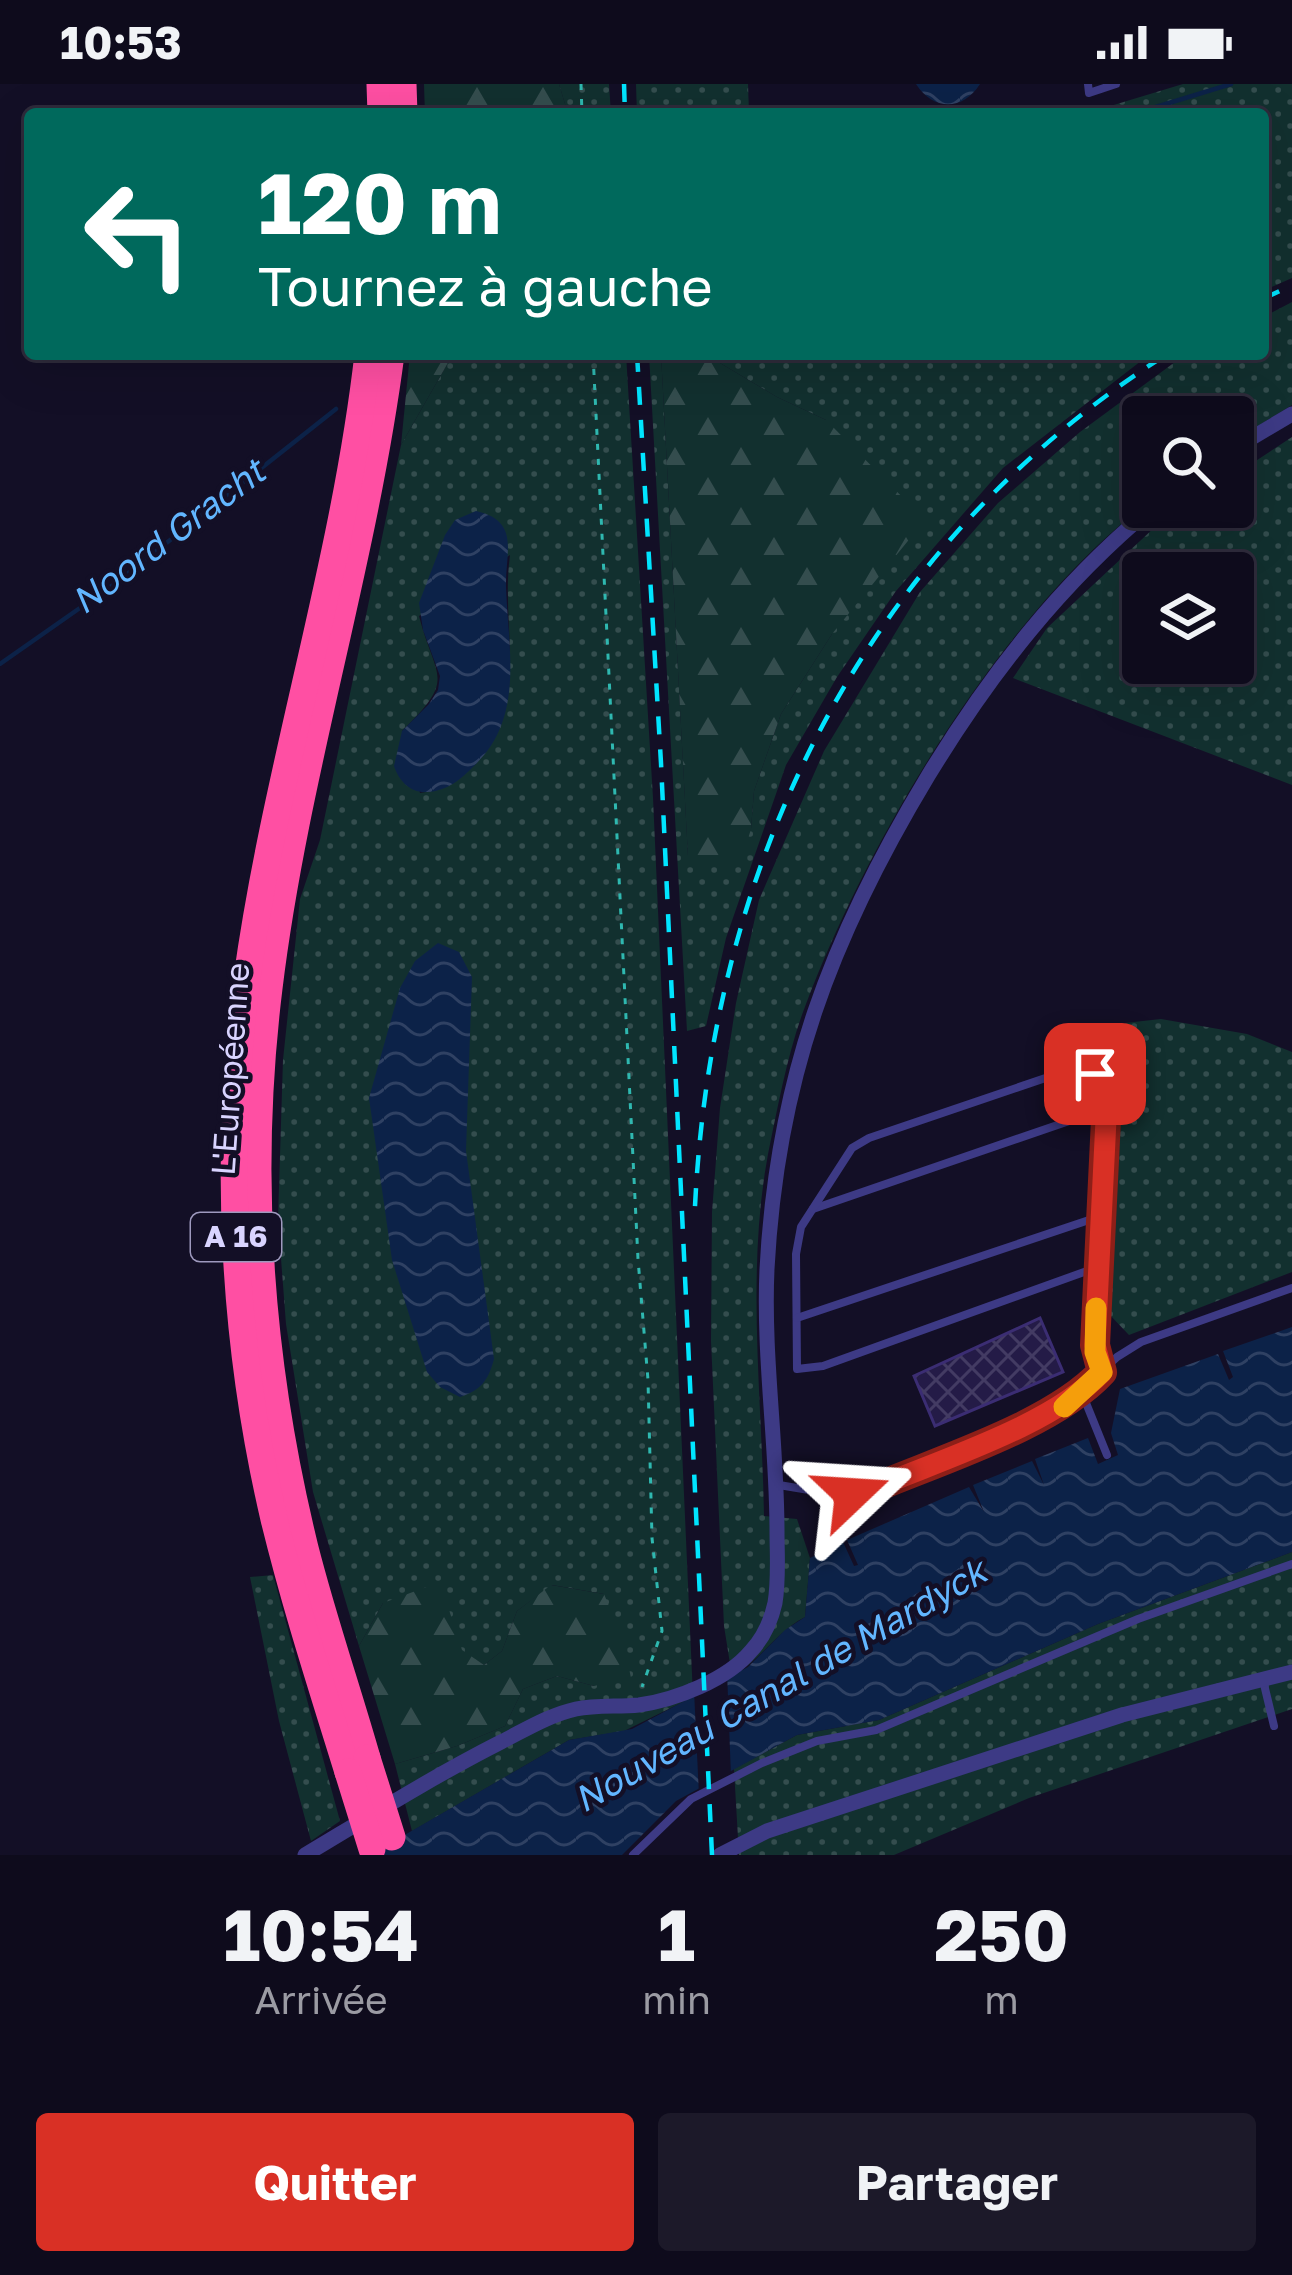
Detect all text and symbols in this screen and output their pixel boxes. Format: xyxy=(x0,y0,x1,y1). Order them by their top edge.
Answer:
text: 10:53 xyxy=(60,15,182,69)
text: 120 m xyxy=(258,152,502,252)
icon: left xyxy=(60,156,216,312)
text: Tournez à gauche xyxy=(258,253,713,318)
map controls xyxy=(1122,396,1254,684)
button: search xyxy=(1122,396,1254,528)
water label: Noord Gracht xyxy=(63,447,276,622)
button: layers xyxy=(1122,552,1254,684)
street label: L'Européenne xyxy=(203,961,256,1177)
pin xyxy=(1044,1023,1146,1125)
icon: arrive xyxy=(1062,1041,1128,1107)
road number: A 16 xyxy=(191,1213,281,1261)
position arrow xyxy=(789,1431,915,1557)
water label: Nouveau Canal de Mardyck xyxy=(566,1547,997,1820)
text: 10:54 xyxy=(223,1890,419,1977)
text: 1 xyxy=(658,1890,695,1977)
text: 250 xyxy=(934,1890,1069,1977)
text: Arrivée xyxy=(254,1976,388,2023)
text: min xyxy=(642,1976,711,2023)
text: m xyxy=(984,1976,1019,2023)
button: Quitter xyxy=(36,2113,634,2251)
button: Partager xyxy=(658,2113,1256,2251)

